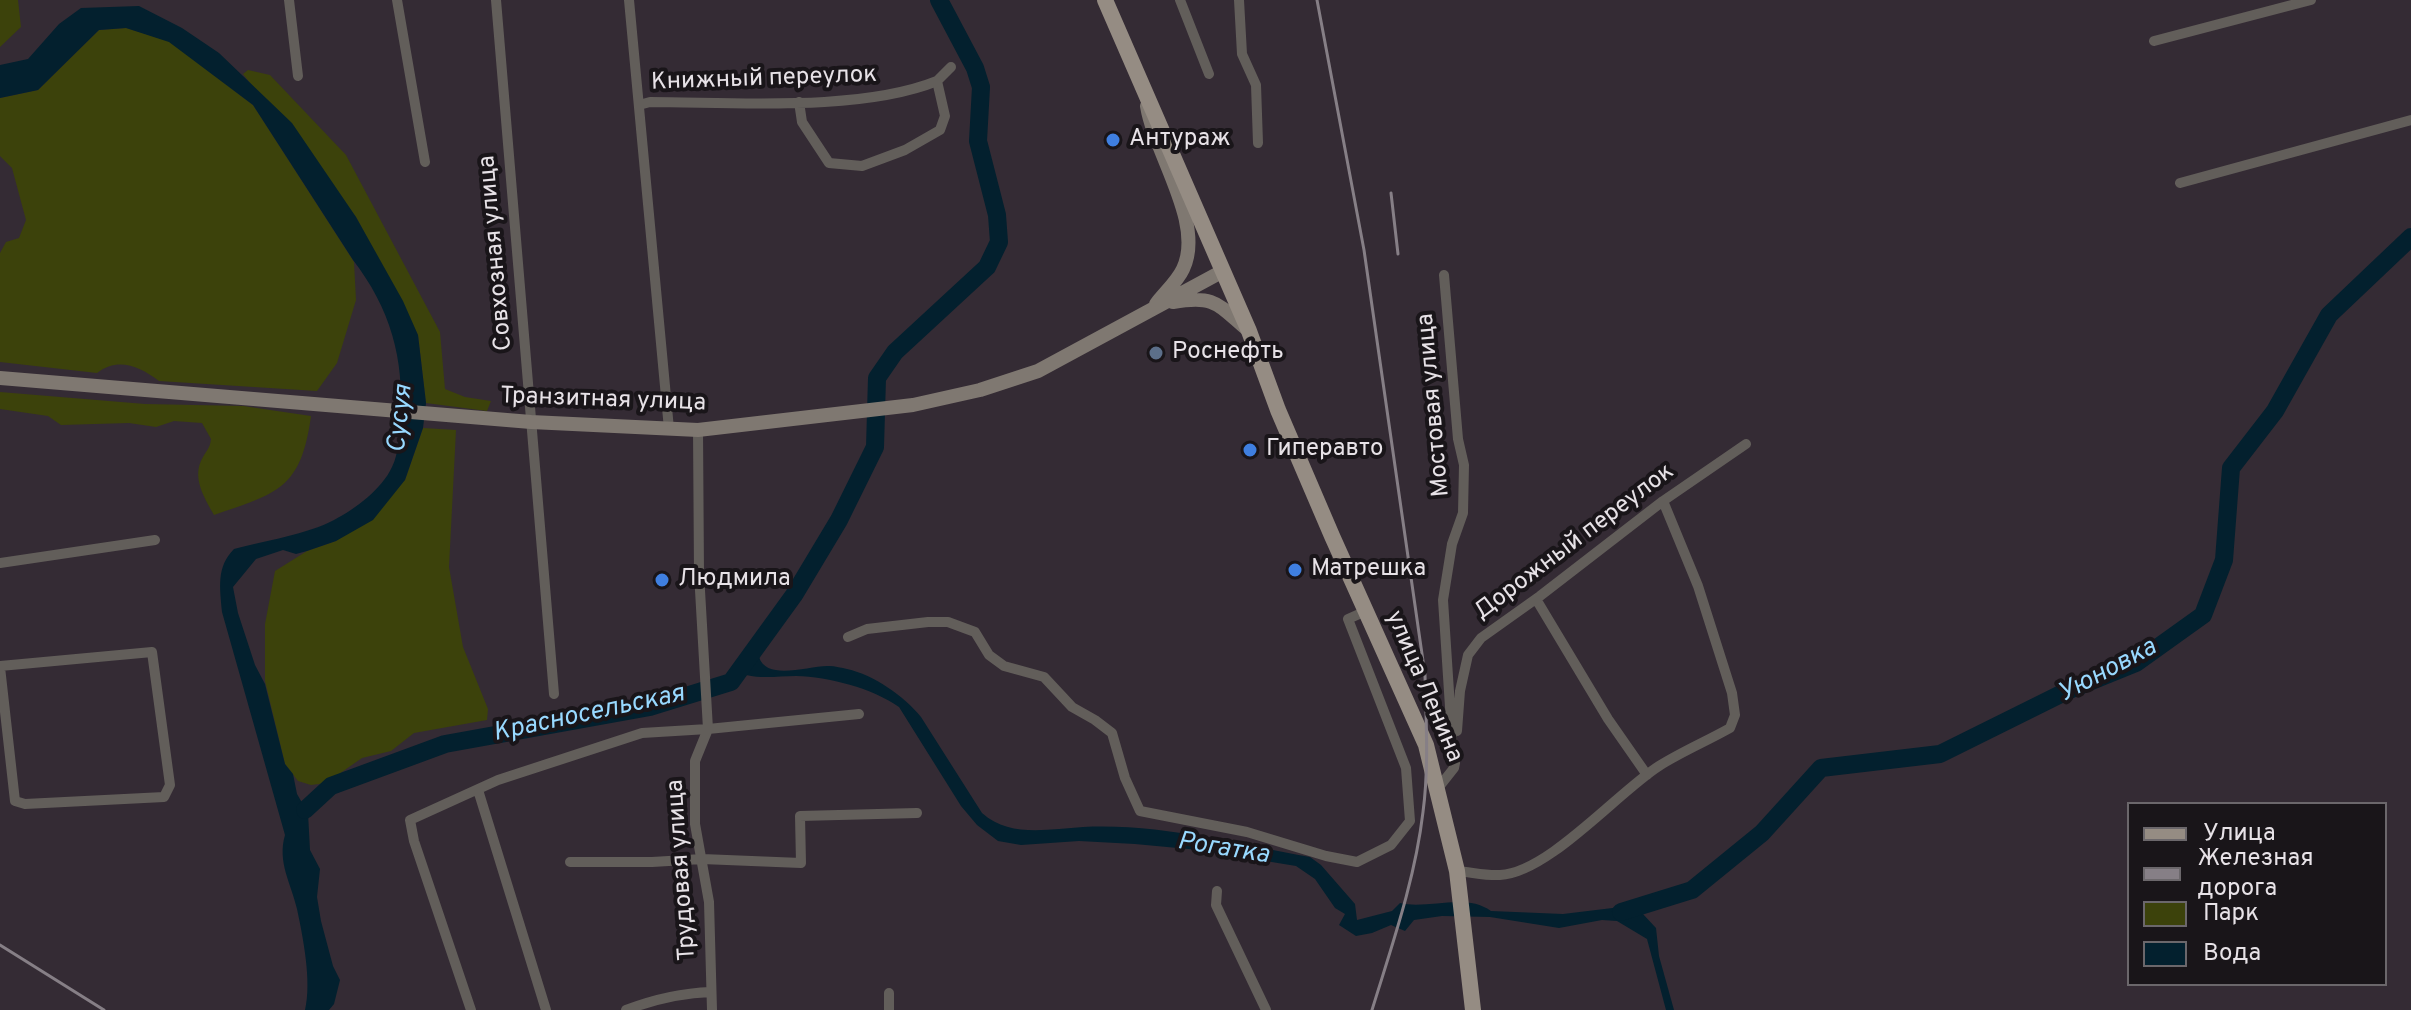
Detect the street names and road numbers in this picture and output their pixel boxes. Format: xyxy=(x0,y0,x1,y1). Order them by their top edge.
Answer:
street label: Книжный переулок xyxy=(651,62,877,98)
street label: Совхозная улица xyxy=(474,154,520,352)
street label: Мостовая улица xyxy=(1413,312,1457,498)
street label: Транзитная улица xyxy=(500,383,706,419)
street label: Дорожный переулок xyxy=(1469,458,1681,628)
street label: улица Ленина xyxy=(1378,607,1468,767)
street label: Трудовая улица xyxy=(662,778,704,962)

